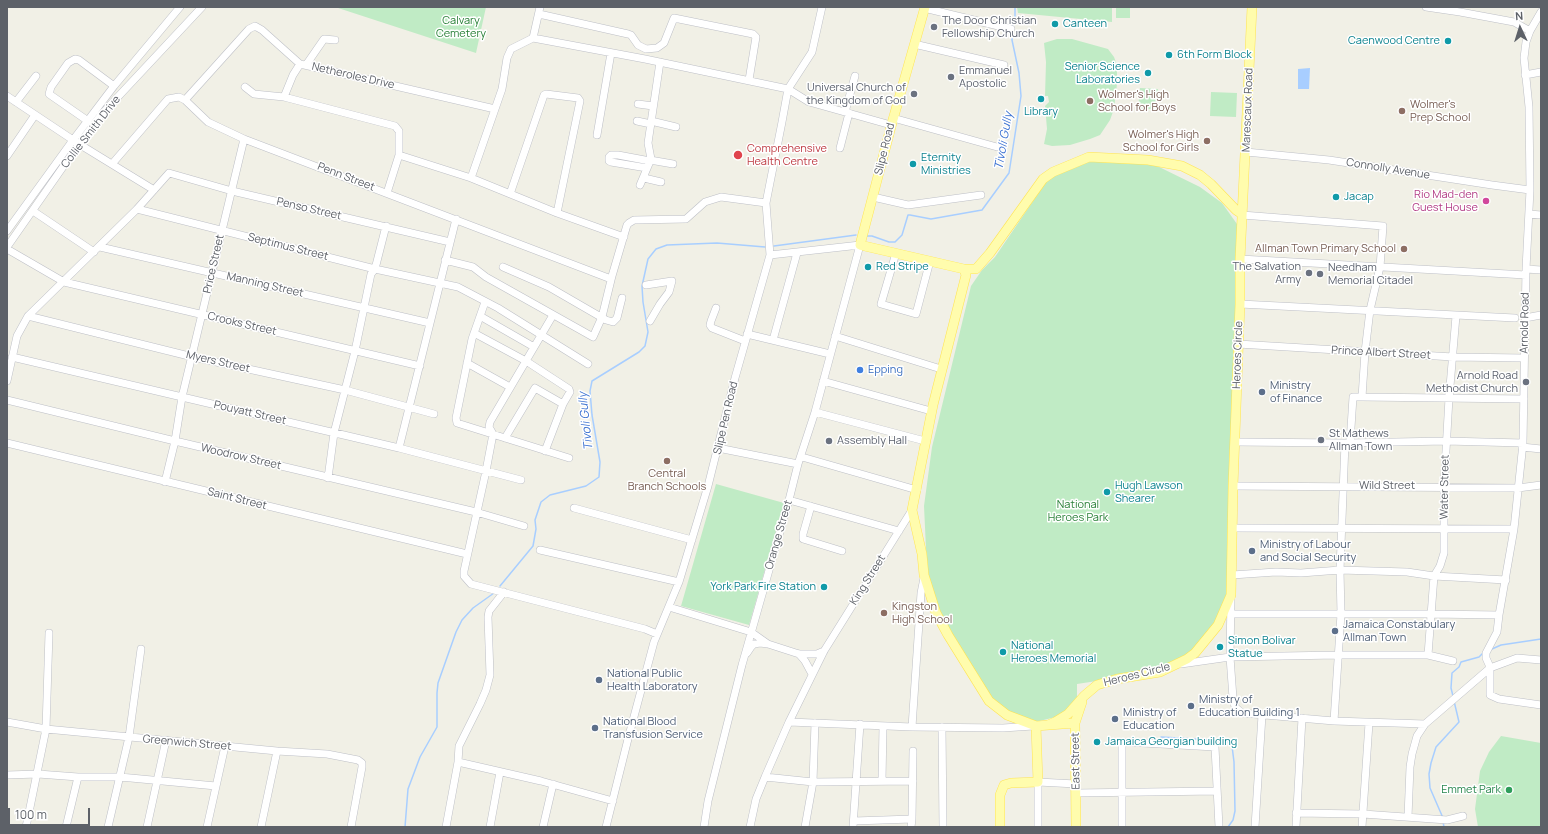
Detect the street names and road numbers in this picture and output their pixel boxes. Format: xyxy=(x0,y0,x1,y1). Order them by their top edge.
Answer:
street label: Netheroles Drive xyxy=(310,60,396,92)
street label: Marescaux Road xyxy=(1240,68,1256,152)
street label: Collie Smith Drive xyxy=(59,93,123,171)
street label: Slipe Road xyxy=(872,122,898,176)
street label: Connolly Avenue xyxy=(1345,156,1431,182)
street label: Penn Street xyxy=(315,160,377,194)
street label: Penso Street xyxy=(275,195,343,223)
street label: Septimus Street xyxy=(246,231,330,263)
street label: Price Street xyxy=(201,233,227,295)
street label: Manning Street xyxy=(225,270,305,300)
street label: Arnold Road xyxy=(1518,292,1532,354)
street label: Crooks Street xyxy=(206,310,278,338)
street label: Heroes Circle xyxy=(1230,321,1246,389)
street label: Prince Albert Street xyxy=(1331,344,1431,362)
street label: Myers Street xyxy=(185,348,251,376)
street label: Slipe Pen Road xyxy=(711,380,741,456)
street label: Pouyatt Street xyxy=(212,398,288,428)
street label: Woodrow Street xyxy=(199,441,283,473)
street label: Water Street xyxy=(1438,454,1452,520)
street label: Wild Street xyxy=(1359,479,1415,493)
street label: Saint Street xyxy=(206,485,268,513)
street label: Orange Street xyxy=(763,499,795,571)
street label: King Street xyxy=(847,552,889,608)
street label: Heroes Circle xyxy=(1102,660,1172,690)
street label: East Street xyxy=(1069,732,1083,790)
street label: Greenwich Street xyxy=(142,733,232,753)

